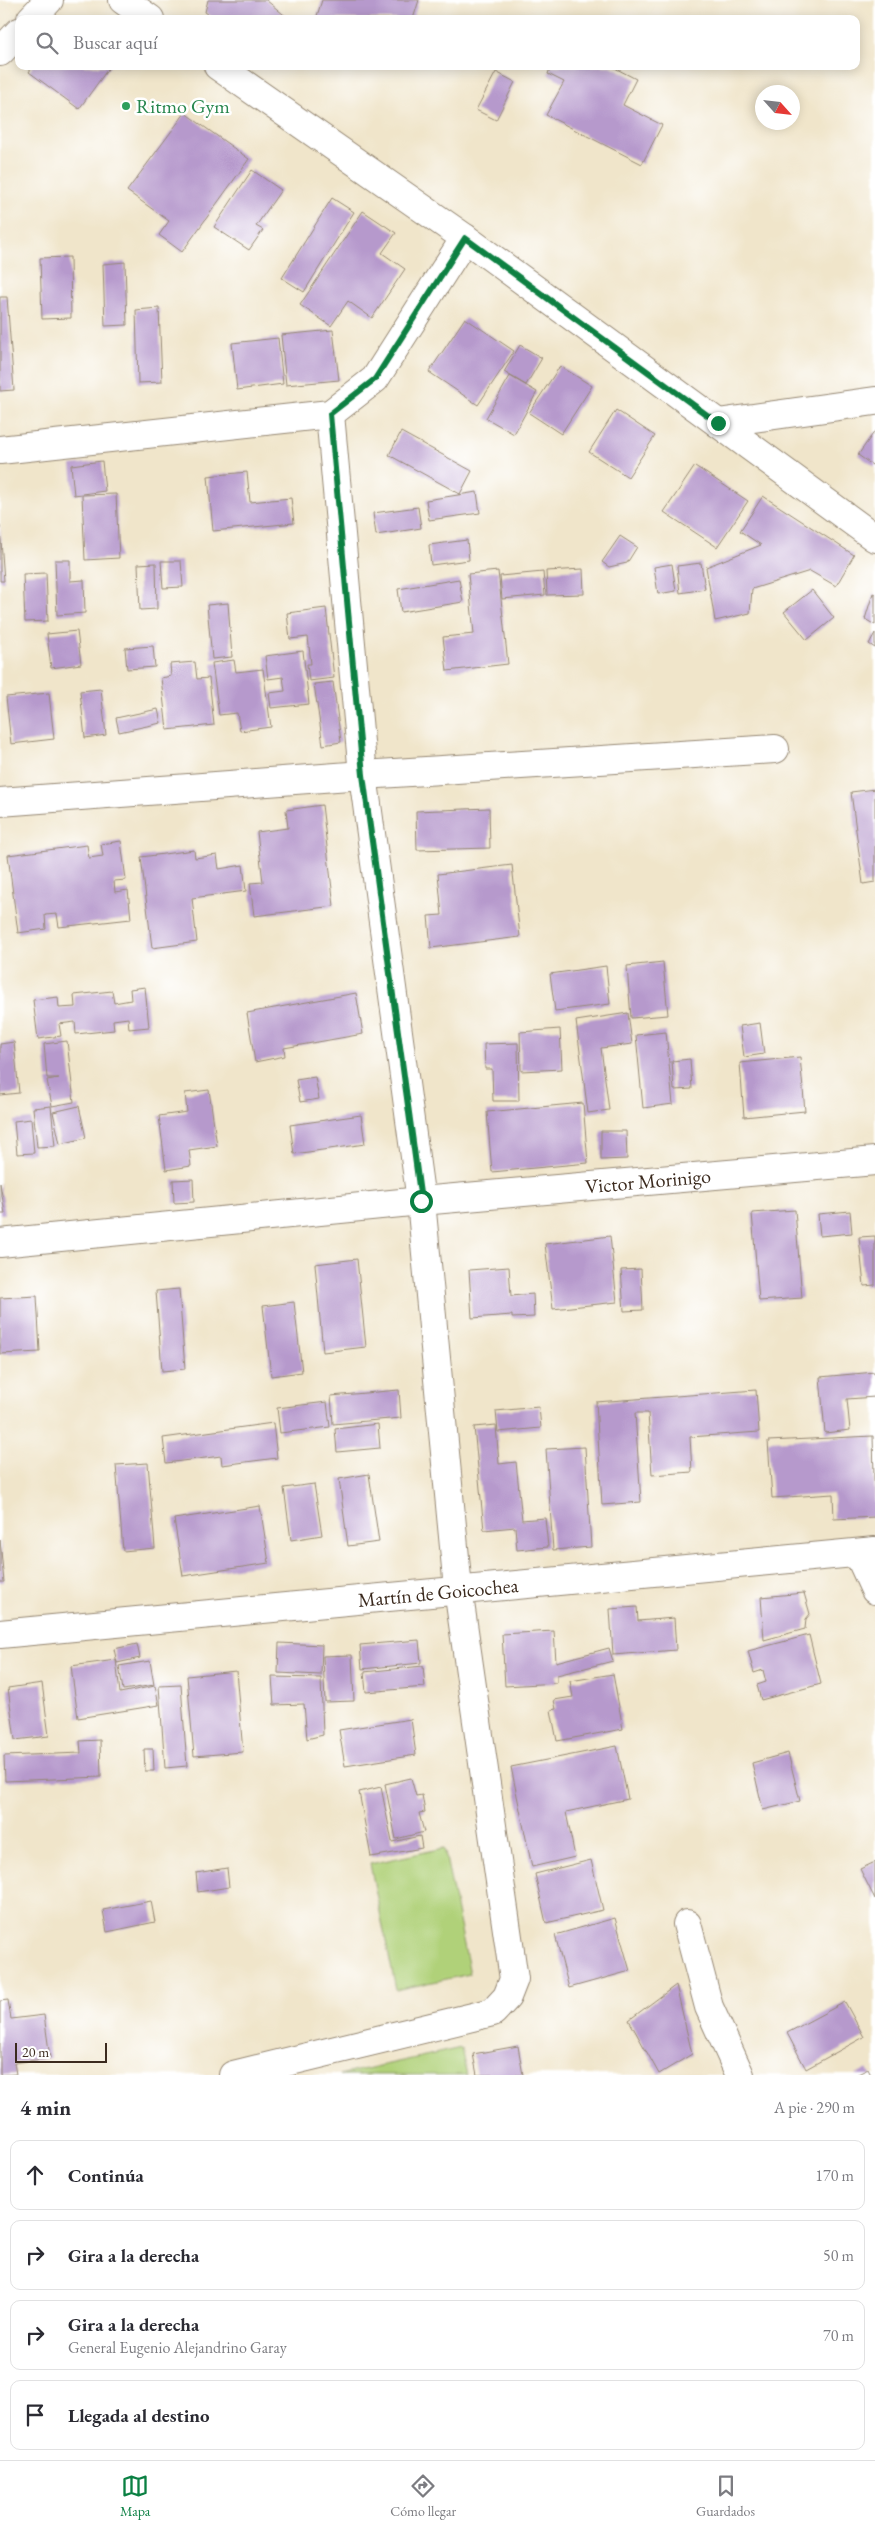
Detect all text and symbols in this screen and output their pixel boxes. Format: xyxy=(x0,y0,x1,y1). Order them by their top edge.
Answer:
search box xyxy=(15,15,860,70)
icon: search xyxy=(33,29,61,57)
text: Buscar aquí xyxy=(73,30,158,55)
north arrow xyxy=(755,85,800,130)
place label: Ritmo Gym xyxy=(136,93,230,119)
marker: Ritmo Gym xyxy=(120,100,132,112)
route end xyxy=(707,412,730,435)
street label: Victor Morinigo xyxy=(584,1163,712,1199)
route start xyxy=(410,1190,433,1213)
street label: Martín de Goicochea xyxy=(357,1572,520,1613)
scale bar xyxy=(15,2040,108,2063)
text: 20 m xyxy=(22,2043,49,2061)
text: 4 min xyxy=(20,2094,71,2121)
text: A pie · 290 m xyxy=(774,2097,855,2118)
icon: ahead xyxy=(21,2161,49,2189)
text: Continúa xyxy=(68,2163,144,2188)
text: 170 m xyxy=(815,2165,854,2186)
icon: right xyxy=(21,2241,49,2269)
text: Gira a la derecha xyxy=(68,2243,199,2268)
text: 50 m xyxy=(823,2245,854,2266)
text: Gira a la derecha xyxy=(68,2312,199,2337)
icon: right xyxy=(21,2321,49,2349)
text: 70 m xyxy=(823,2325,854,2346)
text: General Eugenio Alejandrino Garay xyxy=(68,2337,287,2358)
icon: arrive xyxy=(21,2401,49,2429)
text: Llegada al destino xyxy=(68,2403,210,2428)
tab: Mapa xyxy=(120,2472,150,2520)
tab: Cómo llegar xyxy=(390,2472,456,2520)
tab: Guardados xyxy=(696,2472,755,2520)

